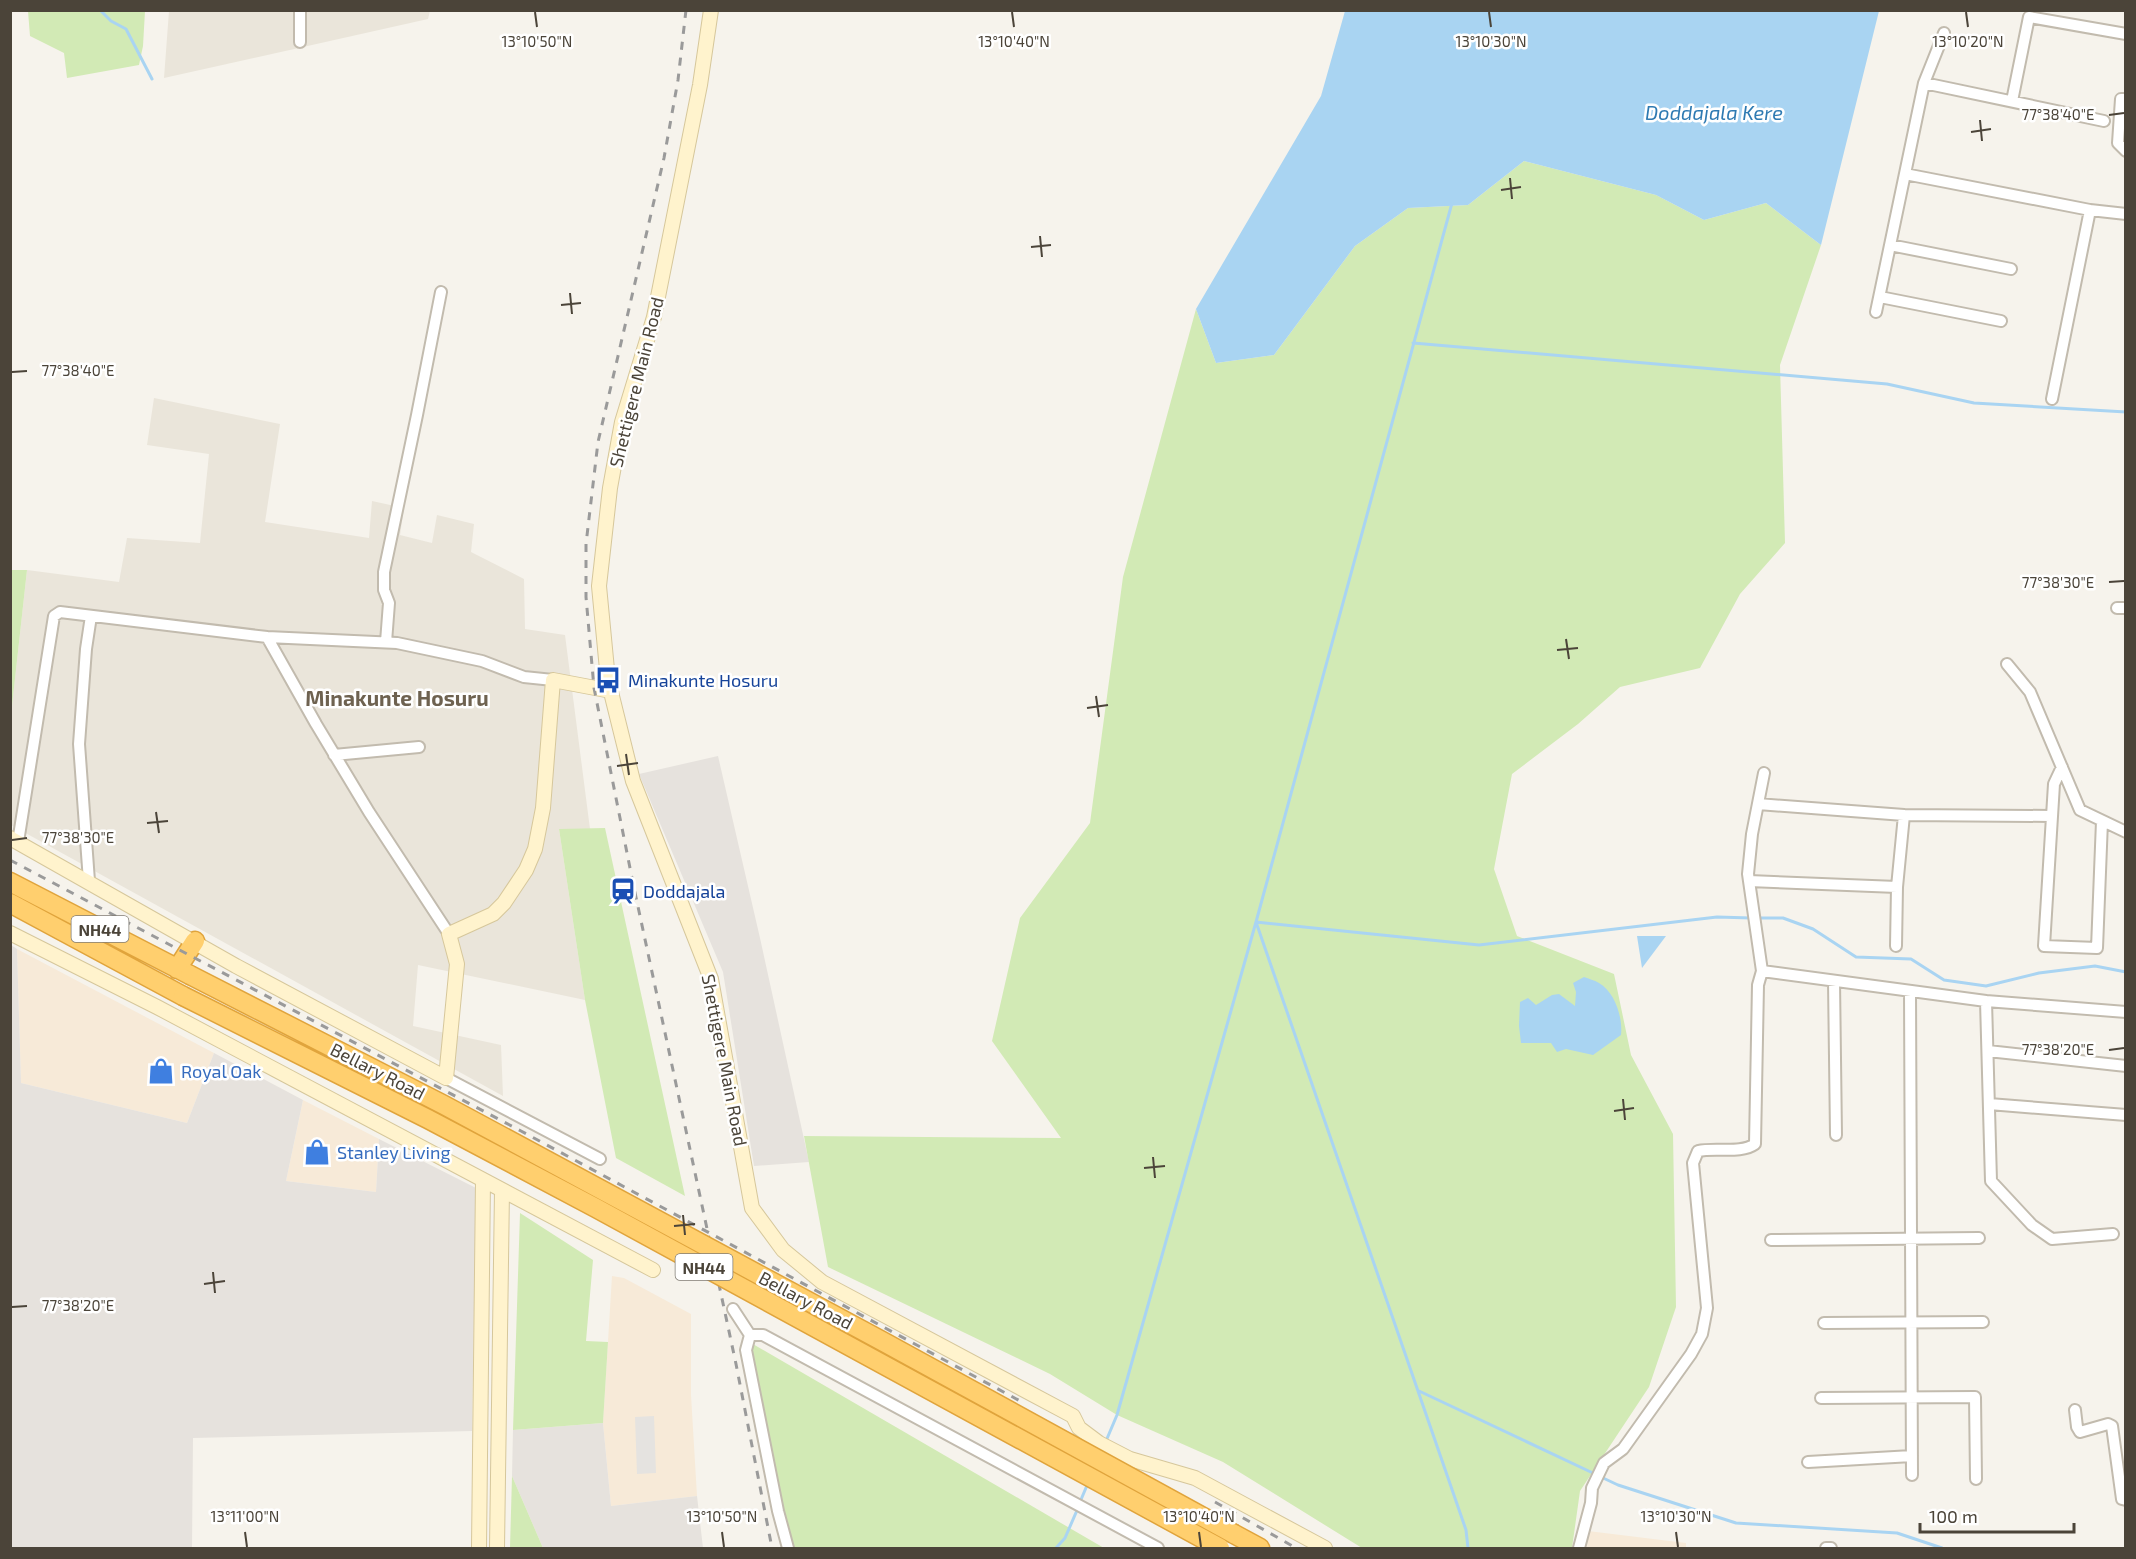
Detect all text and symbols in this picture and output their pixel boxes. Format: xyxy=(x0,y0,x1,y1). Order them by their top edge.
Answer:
text: 13°10'50"N xyxy=(502,32,572,50)
text: 13°10'40"N xyxy=(978,32,1050,50)
text: 13°10'30"N xyxy=(1455,32,1527,50)
text: 13°10'20"N xyxy=(1932,32,2004,50)
water label: Doddajala Kere xyxy=(1645,100,1783,124)
text: 77°38'40"E xyxy=(2021,105,2095,123)
street label: Shettigere Main Road xyxy=(604,295,668,469)
text: 77°38'40"E xyxy=(41,361,115,379)
text: 77°38'30"E xyxy=(2022,573,2094,591)
bus stop icon: Minakunte Hosuru xyxy=(593,665,623,695)
place label: Minakunte Hosuru xyxy=(628,669,778,691)
district label: Minakunte Hosuru xyxy=(305,685,489,710)
text: 77°38'30"E xyxy=(42,828,114,846)
station icon: Doddajala xyxy=(608,876,638,906)
place label: Doddajala xyxy=(643,880,725,902)
road number: NH44 xyxy=(72,916,128,942)
street label: Shettigere Main Road xyxy=(698,972,752,1148)
street label: Bellary Road xyxy=(327,1038,429,1104)
text: 77°38'20"E xyxy=(2022,1040,2094,1058)
shop icon: Royal Oak xyxy=(146,1056,176,1086)
place label: Royal Oak xyxy=(181,1060,261,1082)
shop icon: Stanley Living xyxy=(302,1137,332,1167)
place label: Stanley Living xyxy=(337,1141,451,1163)
road number: NH44 xyxy=(676,1254,732,1280)
street label: Bellary Road xyxy=(755,1266,857,1334)
text: 77°38'20"E xyxy=(42,1296,114,1314)
scale bar xyxy=(1920,1496,2074,1534)
text: 100 m xyxy=(1929,1505,1978,1527)
text: 13°11'00"N xyxy=(211,1507,279,1525)
text: 13°10'50"N xyxy=(687,1507,757,1525)
text: 13°10'40"N xyxy=(1163,1507,1235,1525)
text: 13°10'30"N xyxy=(1640,1507,1712,1525)

